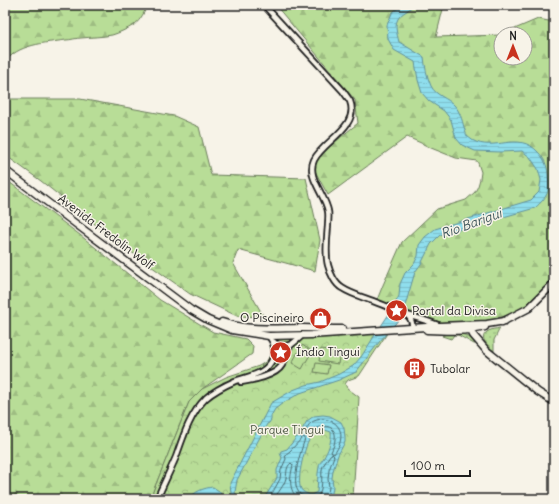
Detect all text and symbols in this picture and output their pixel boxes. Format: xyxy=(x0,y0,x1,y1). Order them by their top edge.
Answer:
north arrow xyxy=(493,26,533,66)
text: N xyxy=(509,29,517,43)
street label: Avenida Fredolin Wolf xyxy=(55,191,158,273)
water label: Rio Barigui xyxy=(438,204,506,242)
place icon: Portal da Divisa xyxy=(384,298,410,324)
place label: Portal da Divisa xyxy=(412,303,496,318)
shop icon: O Piscineiro xyxy=(307,305,333,331)
place label: O Piscineiro xyxy=(240,310,304,325)
place icon: Índio Tingui xyxy=(268,339,294,365)
place label: Índio Tingui xyxy=(296,344,360,359)
building icon: Tubolar xyxy=(401,356,427,382)
place label: Tubolar xyxy=(430,361,470,376)
park label: Parque Tingui xyxy=(250,422,324,437)
scale bar xyxy=(405,452,470,478)
text: 100 m xyxy=(411,458,445,473)

